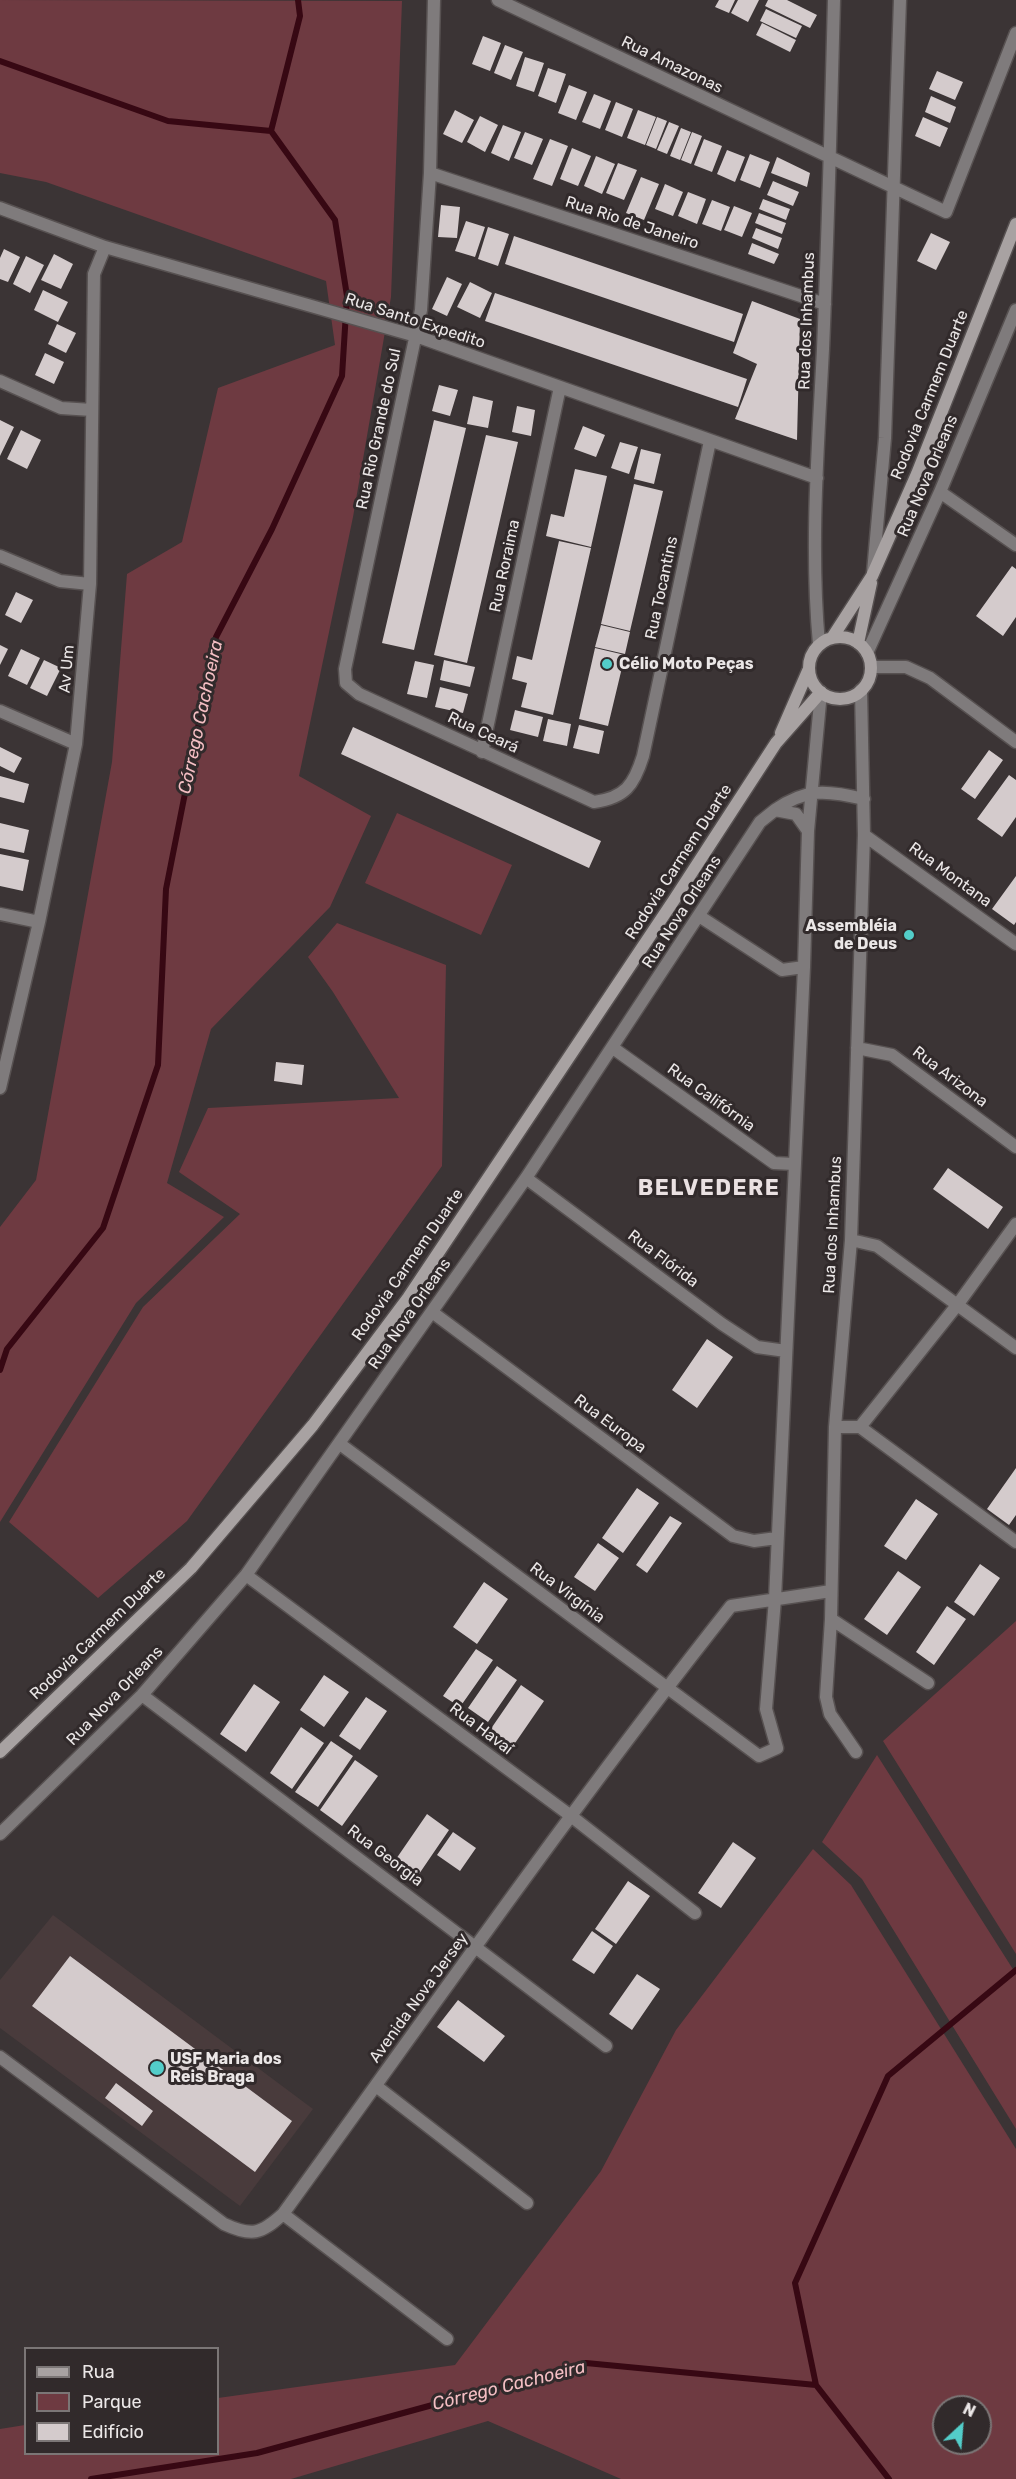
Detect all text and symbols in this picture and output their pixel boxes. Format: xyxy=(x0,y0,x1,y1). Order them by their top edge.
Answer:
street label: Rua Amazonas xyxy=(618,32,726,98)
street label: Rua Rio de Janeiro xyxy=(563,192,701,254)
street label: Rua dos Inhambus xyxy=(795,252,819,390)
street label: Rua Santo Expedito xyxy=(342,289,488,353)
street label: Rodovia Carmem Duarte xyxy=(887,307,973,483)
street label: Rua Rio Grande do Sul xyxy=(353,347,405,511)
street label: Rua Nova Orleans xyxy=(894,412,962,540)
street label: Rua Roraima xyxy=(486,518,524,614)
street label: Rua Tocantins xyxy=(642,535,682,641)
water label: Córrego Cachoeira xyxy=(174,638,228,796)
street label: Av Um xyxy=(55,644,79,694)
place label: Célio Moto Peças xyxy=(619,654,754,674)
marker: Célio Moto Peças xyxy=(600,657,614,671)
street label: Rua Ceará xyxy=(444,708,522,758)
street label: Rodovia Carmem Duarte xyxy=(622,781,736,943)
street label: Rua Montana xyxy=(905,838,995,912)
street label: Rua Nova Orleans xyxy=(638,852,726,972)
place label: Assembléia de Deus xyxy=(805,916,897,954)
marker: Assembléia de Deus xyxy=(902,928,916,942)
street label: Rua Arizona xyxy=(909,1042,991,1112)
street label: Rua Califórnia xyxy=(663,1060,759,1136)
street label: Rua dos Inhambus xyxy=(820,1156,846,1294)
district label: BELVEDERE xyxy=(638,1176,780,1202)
street label: Rodovia Carmem Duarte xyxy=(348,1185,468,1345)
street label: Rua Flórida xyxy=(624,1226,702,1292)
street label: Rua Nova Orleans xyxy=(365,1255,455,1373)
street label: Rua Europa xyxy=(570,1391,650,1457)
street label: Rua Virgínia xyxy=(526,1559,608,1627)
street label: Rodovia Carmem Duarte xyxy=(26,1564,170,1704)
street label: Rua Nova Orleans xyxy=(63,1642,167,1750)
street label: Rua Havaí xyxy=(446,1699,516,1759)
street label: Rua Georgia xyxy=(343,1821,427,1891)
street label: Avenida Nova Jersey xyxy=(365,1929,473,2067)
place label: USF Maria dos Reis Braga xyxy=(170,2049,282,2087)
marker: USF Maria dos Reis Braga xyxy=(148,2059,166,2077)
legend xyxy=(24,2347,219,2455)
water label: Córrego Cachoeira xyxy=(430,2357,588,2415)
text: Rua xyxy=(82,2361,115,2383)
text: Parque xyxy=(82,2391,142,2413)
north arrow xyxy=(932,2395,992,2455)
text: N xyxy=(960,2399,979,2421)
text: Edifício xyxy=(82,2421,144,2443)

